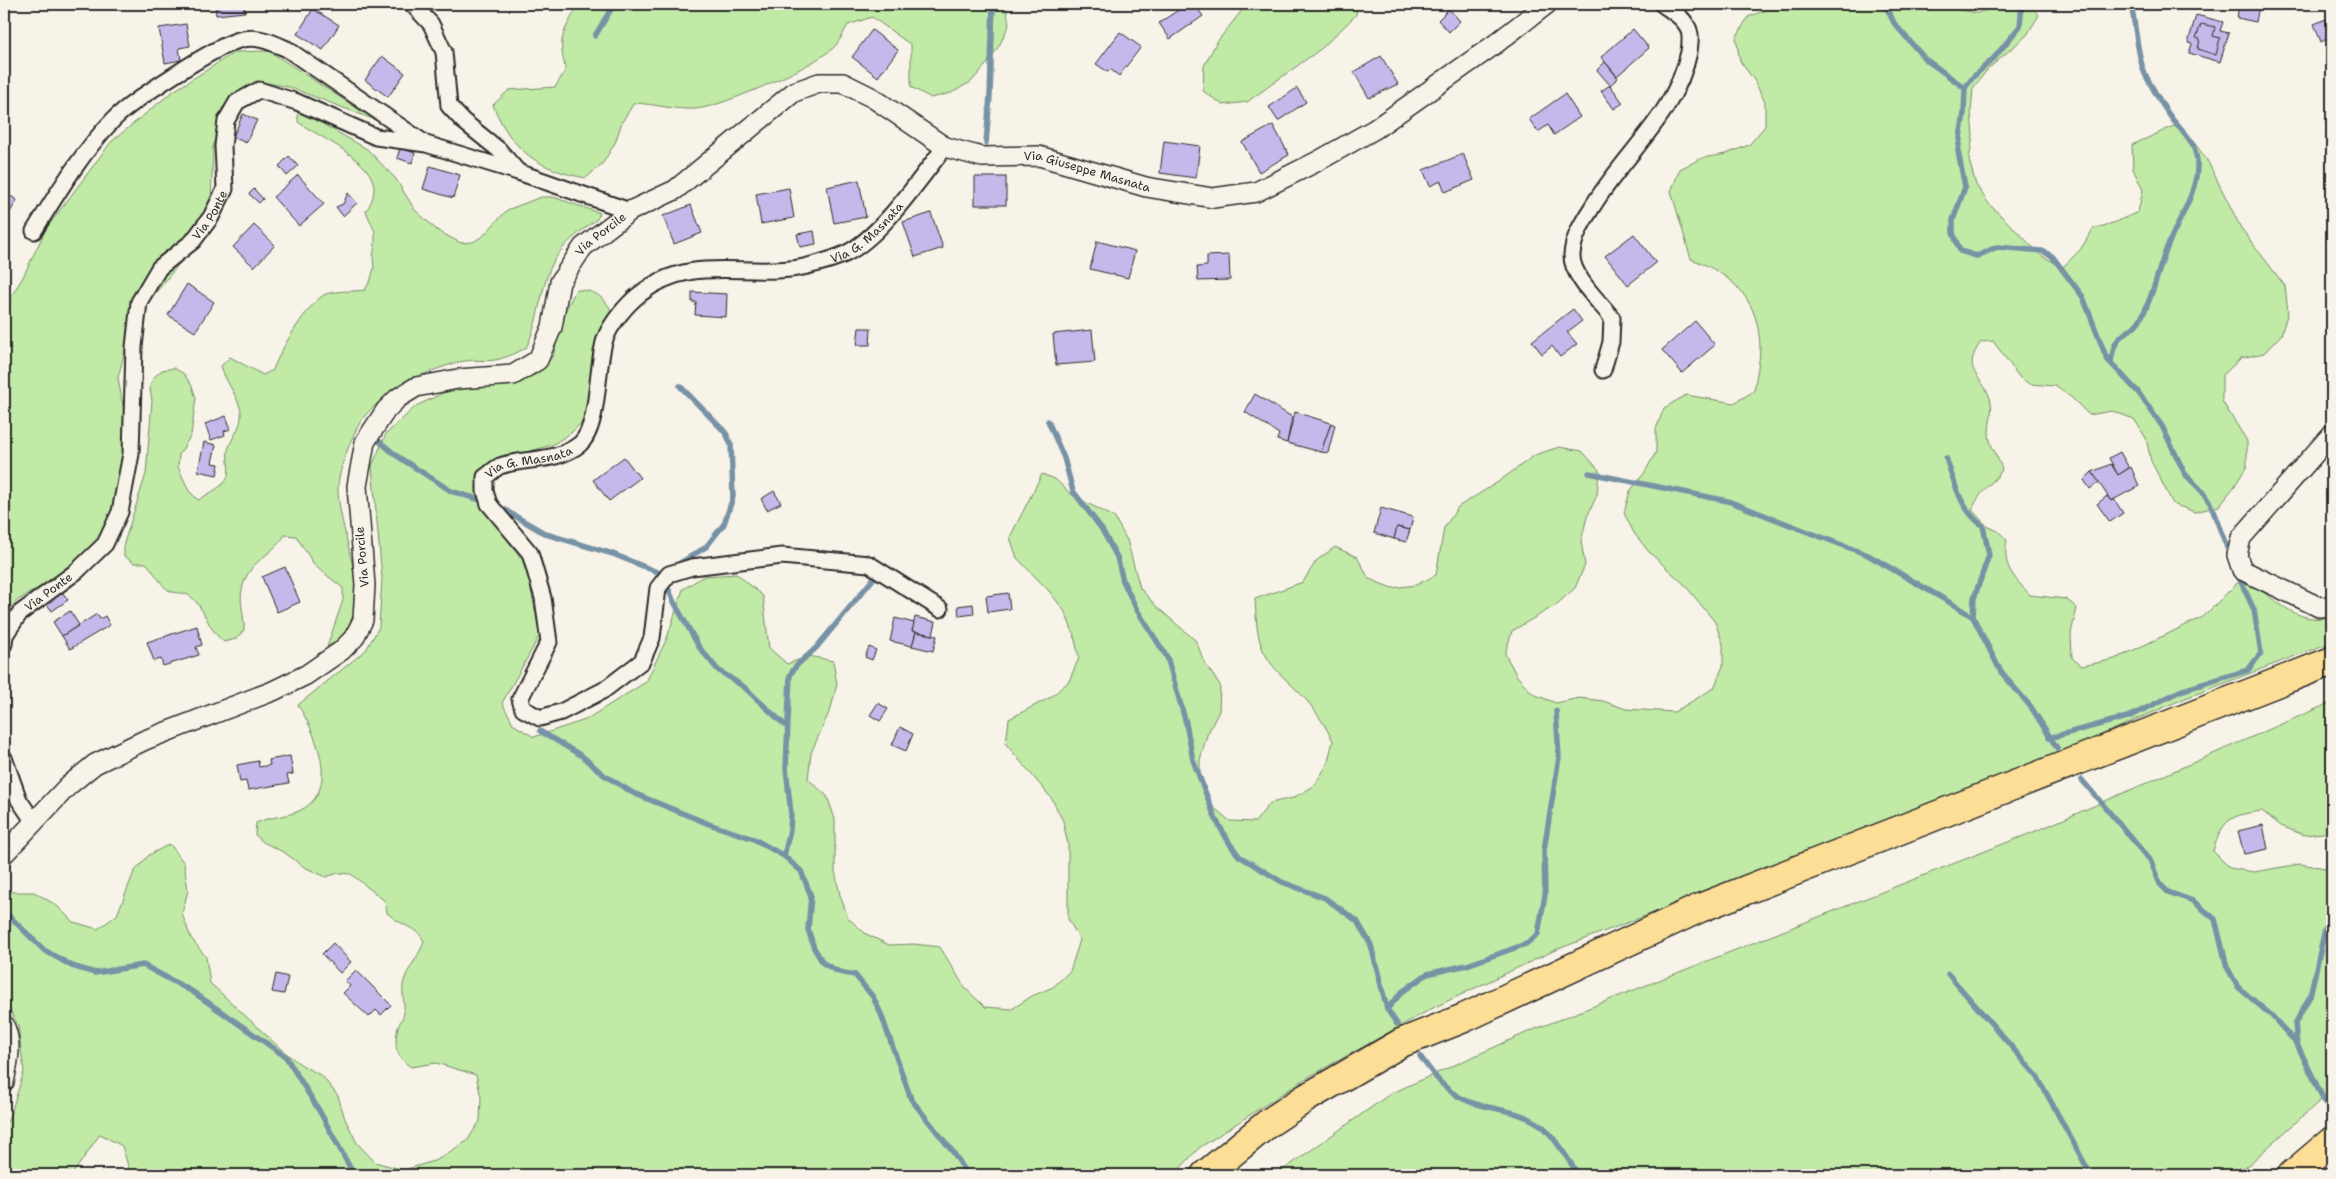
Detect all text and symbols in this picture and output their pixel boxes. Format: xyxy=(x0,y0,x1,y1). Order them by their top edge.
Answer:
street label: Via Giuseppe Masnata xyxy=(1024,148,1152,196)
street label: Via Ponte xyxy=(189,187,231,243)
street label: Via G. Masnata xyxy=(828,198,907,267)
street label: Via Porcile xyxy=(571,209,629,259)
street label: Via G. Masnata xyxy=(482,442,576,482)
street label: Via Porcile xyxy=(351,526,373,588)
street label: Via Ponte xyxy=(21,569,76,615)

